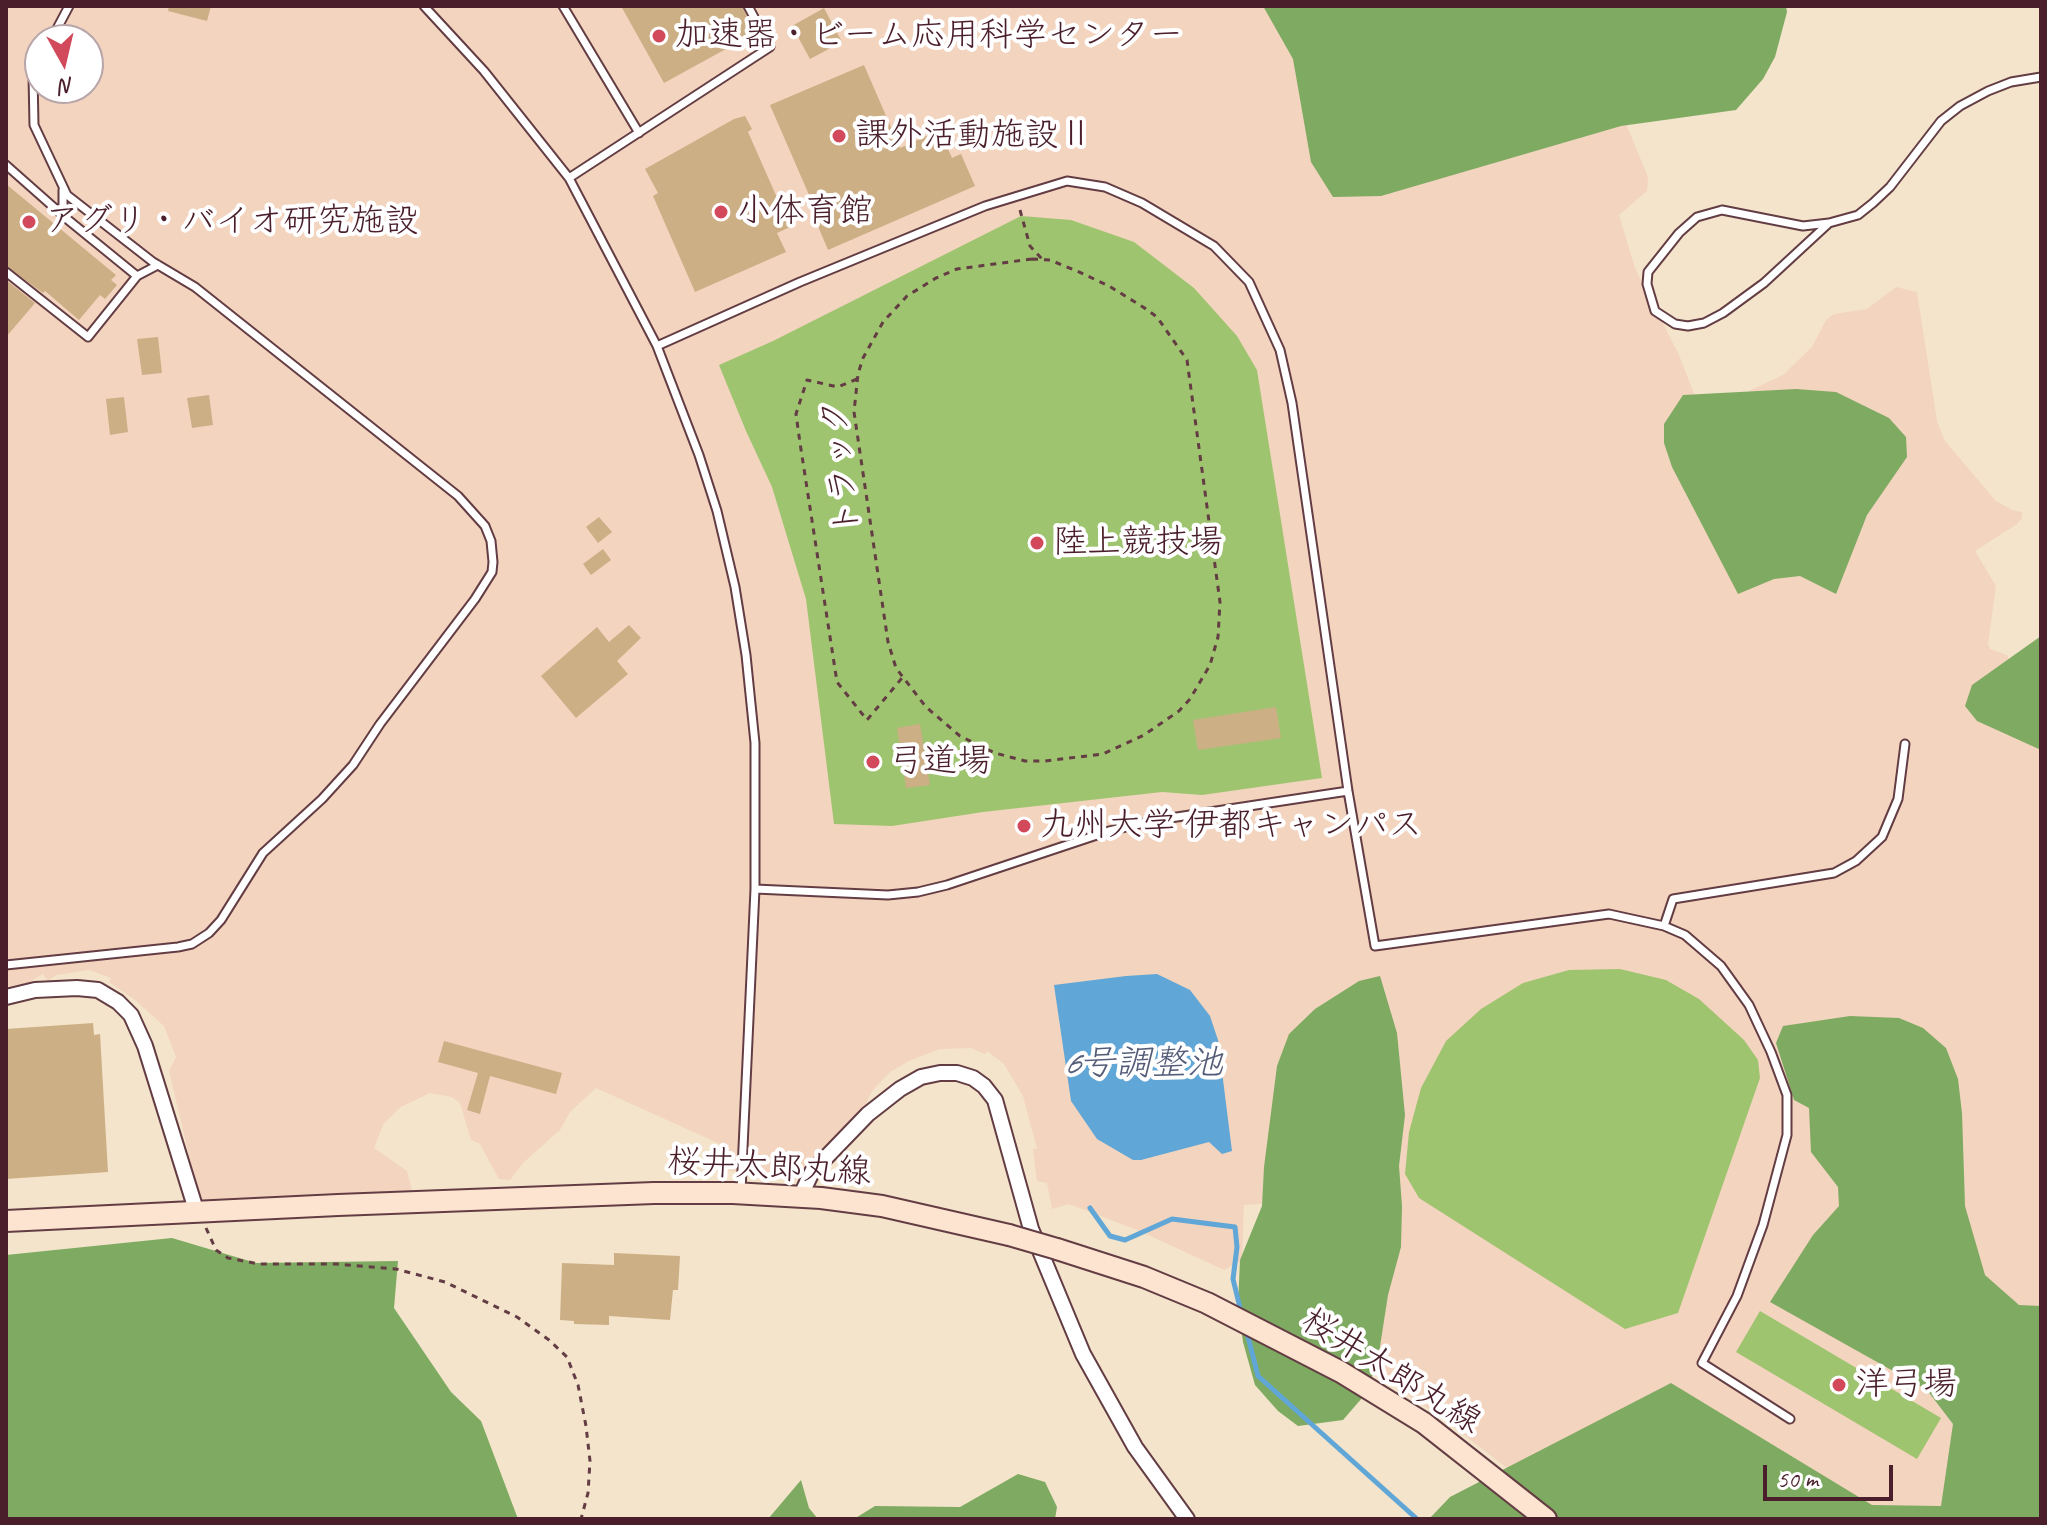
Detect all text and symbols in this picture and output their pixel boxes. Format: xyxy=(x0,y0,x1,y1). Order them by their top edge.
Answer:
place label: 加速器・ビーム応用科学センター xyxy=(675,16,1183,56)
north arrow xyxy=(24,24,104,104)
marker: 加速器・ビーム応用科学センター xyxy=(650,27,668,45)
text: N xyxy=(58,71,76,101)
place label: 課外活動施設Ⅱ xyxy=(855,116,1093,156)
marker: 課外活動施設Ⅱ xyxy=(830,127,848,145)
place label: 小体育館 xyxy=(737,192,873,232)
place label: アグリ・バイオ研究施設 xyxy=(45,202,419,242)
marker: 小体育館 xyxy=(712,203,730,221)
marker: アグリ・バイオ研究施設 xyxy=(20,213,38,231)
street label: トラック xyxy=(815,397,869,537)
place label: 陸上競技場 xyxy=(1053,523,1223,563)
marker: 陸上競技場 xyxy=(1028,534,1046,552)
place label: 弓道場 xyxy=(889,742,991,782)
marker: 弓道場 xyxy=(864,753,882,771)
place label: 九州大学 伊都キャンパス xyxy=(1040,806,1422,846)
marker: 九州大学 伊都キャンパス xyxy=(1015,817,1033,835)
water label: 6号調整池 xyxy=(1063,1043,1223,1087)
street label: 桜井太郎丸線 xyxy=(666,1142,872,1194)
street label: 桜井太郎丸線 xyxy=(1294,1301,1488,1443)
place label: 洋弓場 xyxy=(1855,1365,1957,1405)
marker: 洋弓場 xyxy=(1830,1376,1848,1394)
scale bar xyxy=(1767,1449,1897,1499)
text: 50 m xyxy=(1777,1464,1818,1494)

